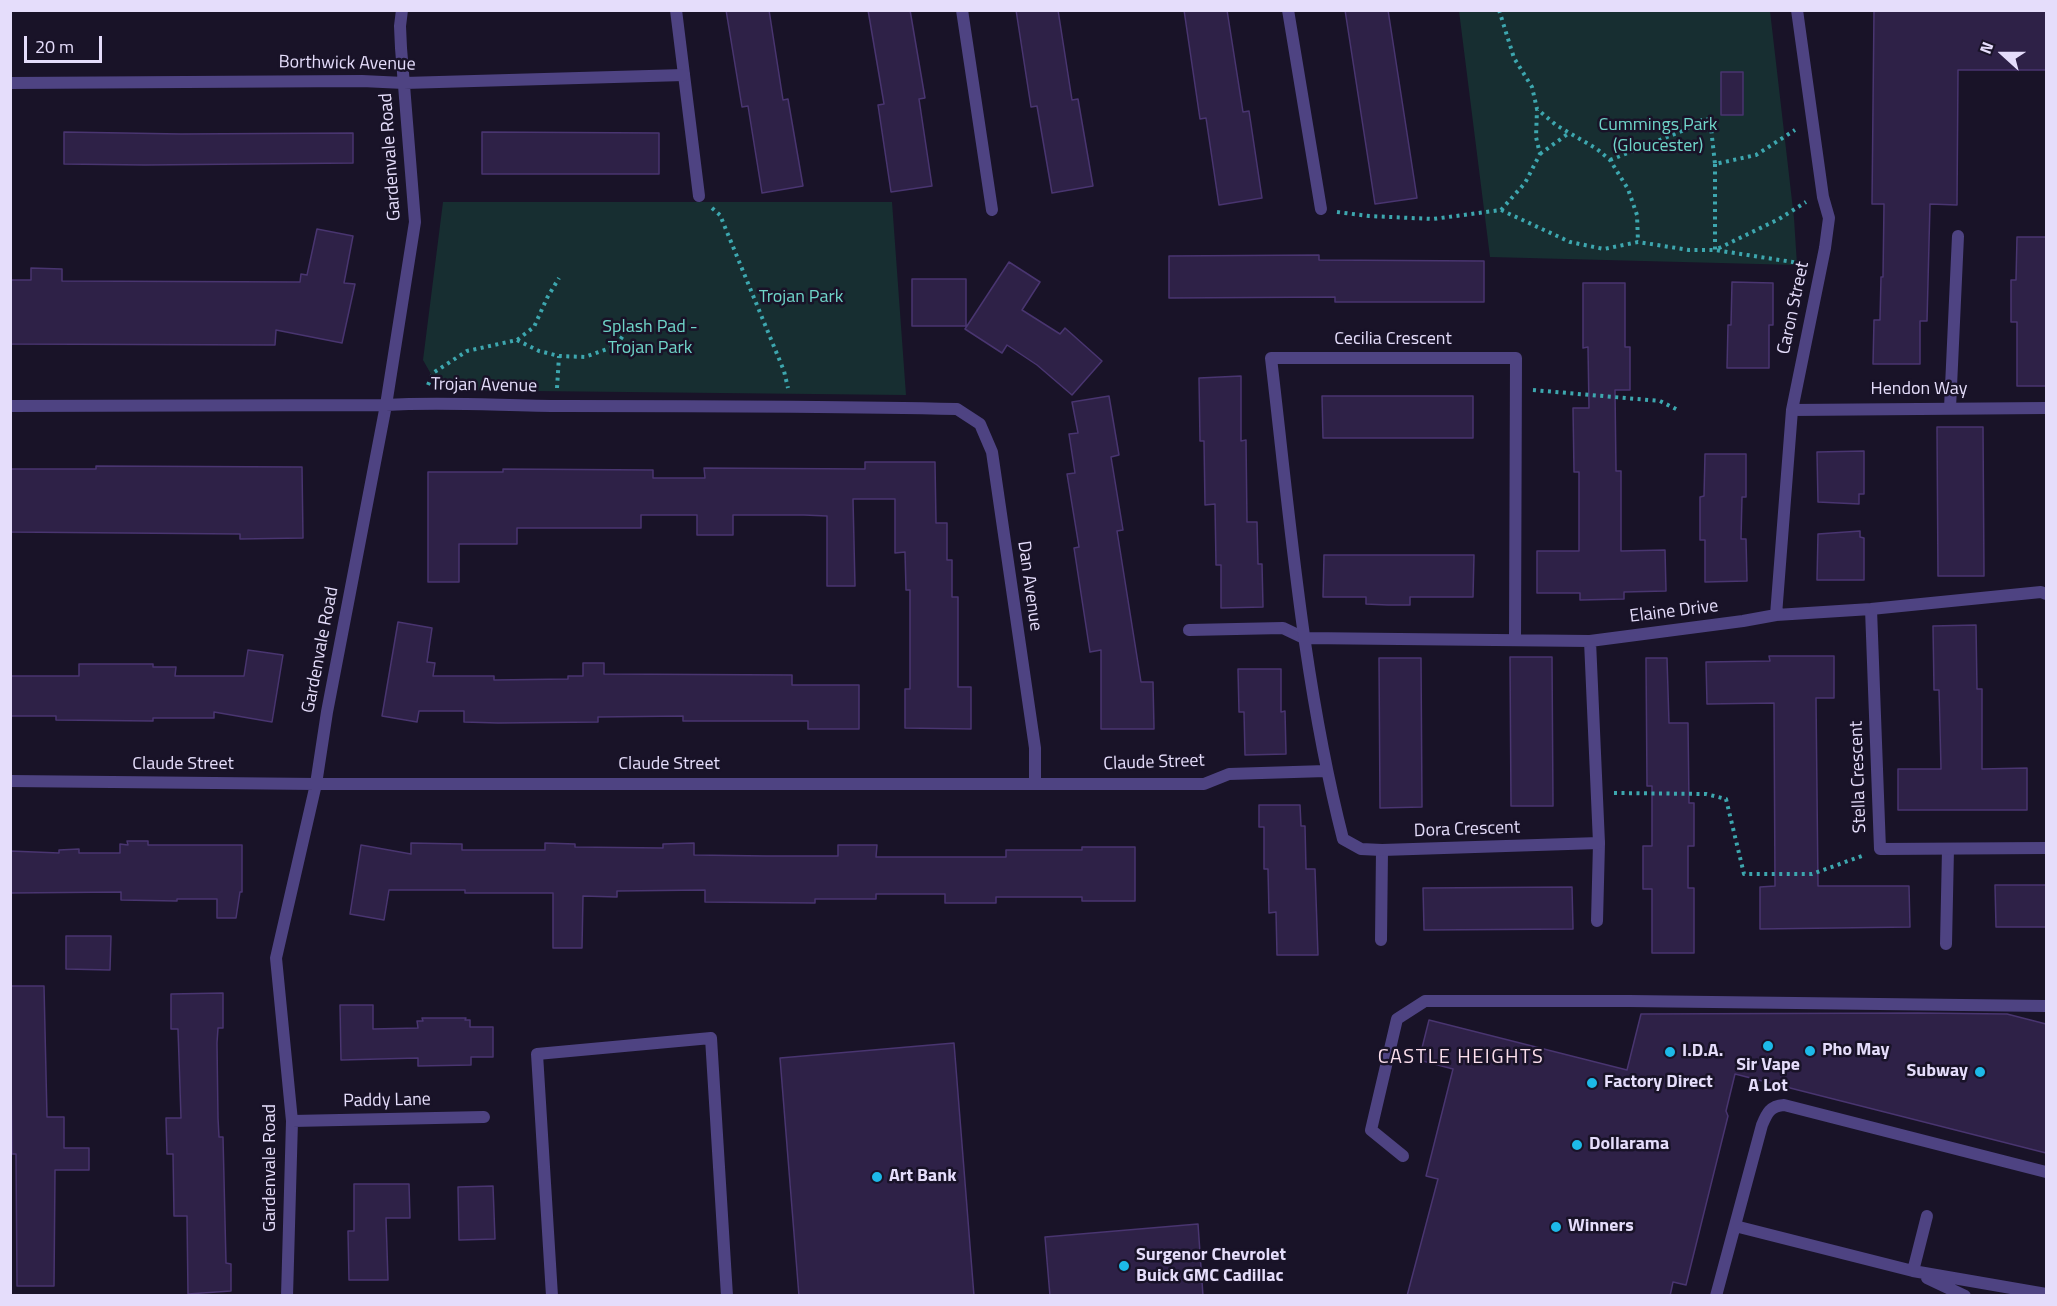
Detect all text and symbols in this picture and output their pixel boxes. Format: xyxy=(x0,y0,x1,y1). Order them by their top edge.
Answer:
scale bar xyxy=(27,24,105,62)
north arrow xyxy=(1973,24,2033,84)
text: 20 m xyxy=(35,33,74,60)
text: N xyxy=(1973,38,1999,57)
street label: Borthwick Avenue xyxy=(278,52,416,76)
street label: Gardenvale Road xyxy=(376,92,406,222)
park label: Cummings Park (Gloucester) xyxy=(1599,115,1717,158)
street label: Caron Street xyxy=(1774,260,1814,356)
park label: Trojan Park xyxy=(759,287,843,309)
park label: Splash Pad - Trojan Park xyxy=(602,317,698,360)
street label: Cecilia Crescent xyxy=(1334,329,1452,351)
street label: Trojan Avenue xyxy=(431,374,537,398)
street label: Hendon Way xyxy=(1871,379,1967,401)
street label: Dan Avenue xyxy=(1012,540,1046,632)
street label: Gardenvale Road xyxy=(298,585,344,715)
street label: Elaine Drive xyxy=(1628,596,1720,628)
street label: Stella Crescent xyxy=(1846,721,1872,833)
street label: Claude Street xyxy=(1103,750,1205,776)
street label: Claude Street xyxy=(132,754,234,776)
street label: Claude Street xyxy=(618,754,720,776)
street label: Dora Crescent xyxy=(1414,817,1520,843)
marker: Sir Vape A Lot xyxy=(1761,1039,1775,1053)
place label: Pho May xyxy=(1822,1040,1890,1062)
place label: I.D.A. xyxy=(1682,1041,1723,1063)
marker: Pho May xyxy=(1803,1044,1817,1058)
marker: I.D.A. xyxy=(1663,1045,1677,1059)
district label: CASTLE HEIGHTS xyxy=(1378,1046,1544,1070)
place label: Sir Vape A Lot xyxy=(1736,1055,1800,1098)
place label: Subway xyxy=(1906,1061,1968,1083)
marker: Subway xyxy=(1973,1065,1987,1079)
place label: Factory Direct xyxy=(1604,1072,1713,1094)
marker: Factory Direct xyxy=(1585,1076,1599,1090)
street label: Paddy Lane xyxy=(343,1089,431,1113)
street label: Gardenvale Road xyxy=(260,1104,282,1232)
place label: Dollarama xyxy=(1589,1134,1669,1156)
marker: Dollarama xyxy=(1570,1138,1584,1152)
place label: Art Bank xyxy=(889,1166,956,1188)
marker: Art Bank xyxy=(870,1170,884,1184)
place label: Winners xyxy=(1568,1216,1634,1238)
marker: Winners xyxy=(1549,1220,1563,1234)
place label: Surgenor Chevrolet Buick GMC Cadillac xyxy=(1136,1245,1286,1288)
marker: Surgenor Chevrolet Buick GMC Cadillac xyxy=(1117,1259,1131,1273)

